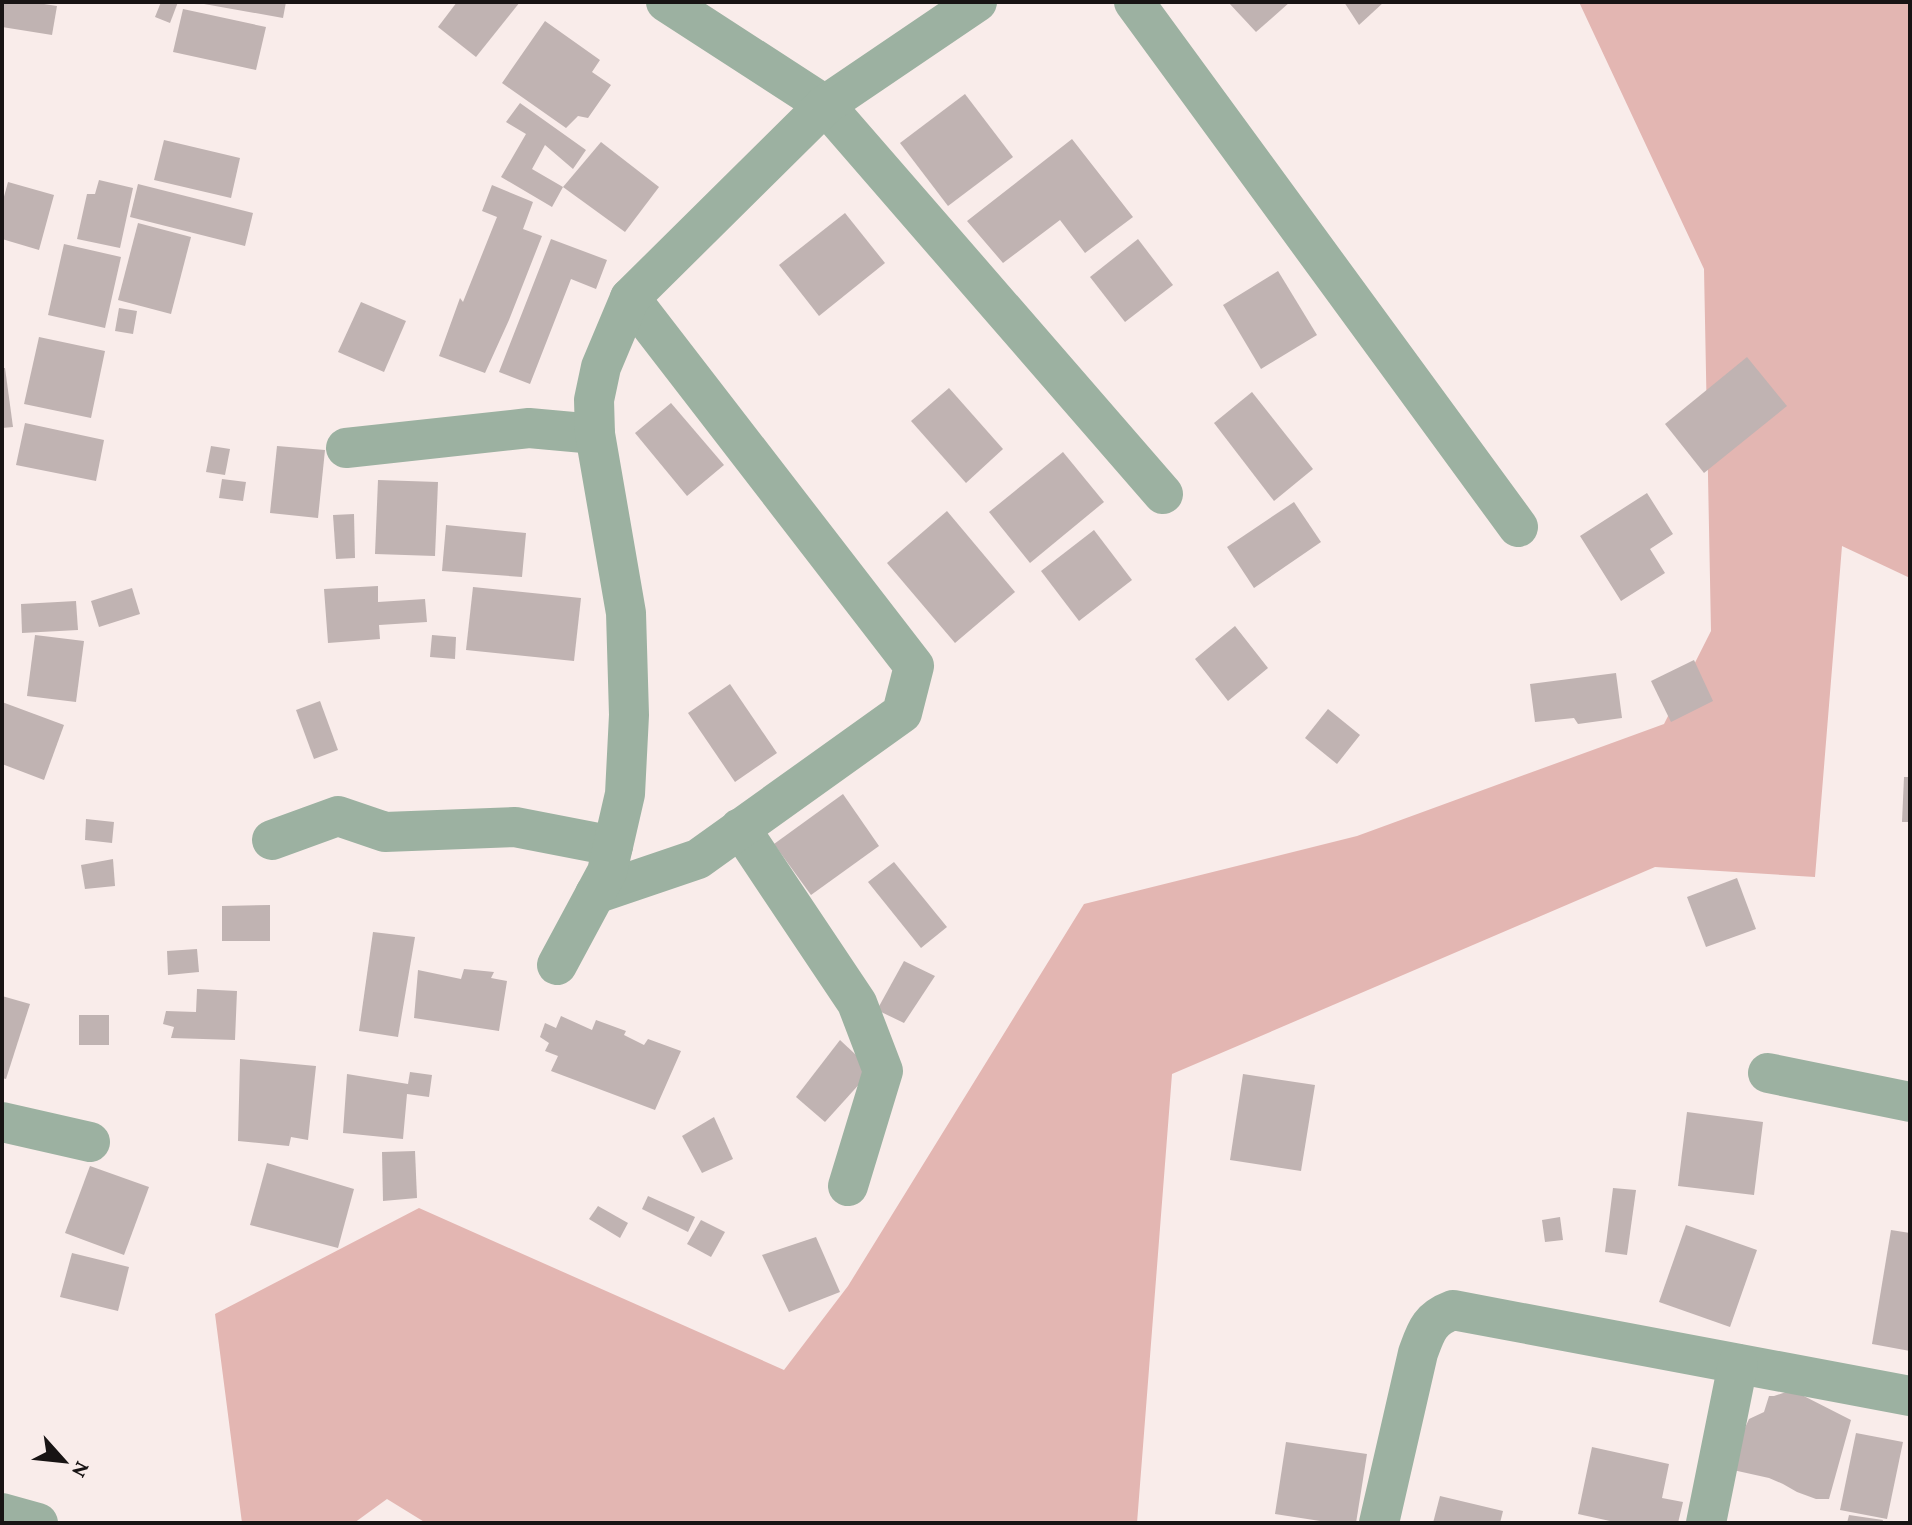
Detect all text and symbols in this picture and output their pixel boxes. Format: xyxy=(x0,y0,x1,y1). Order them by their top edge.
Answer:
north arrow xyxy=(24,1421,104,1501)
text: N xyxy=(67,1457,96,1482)

